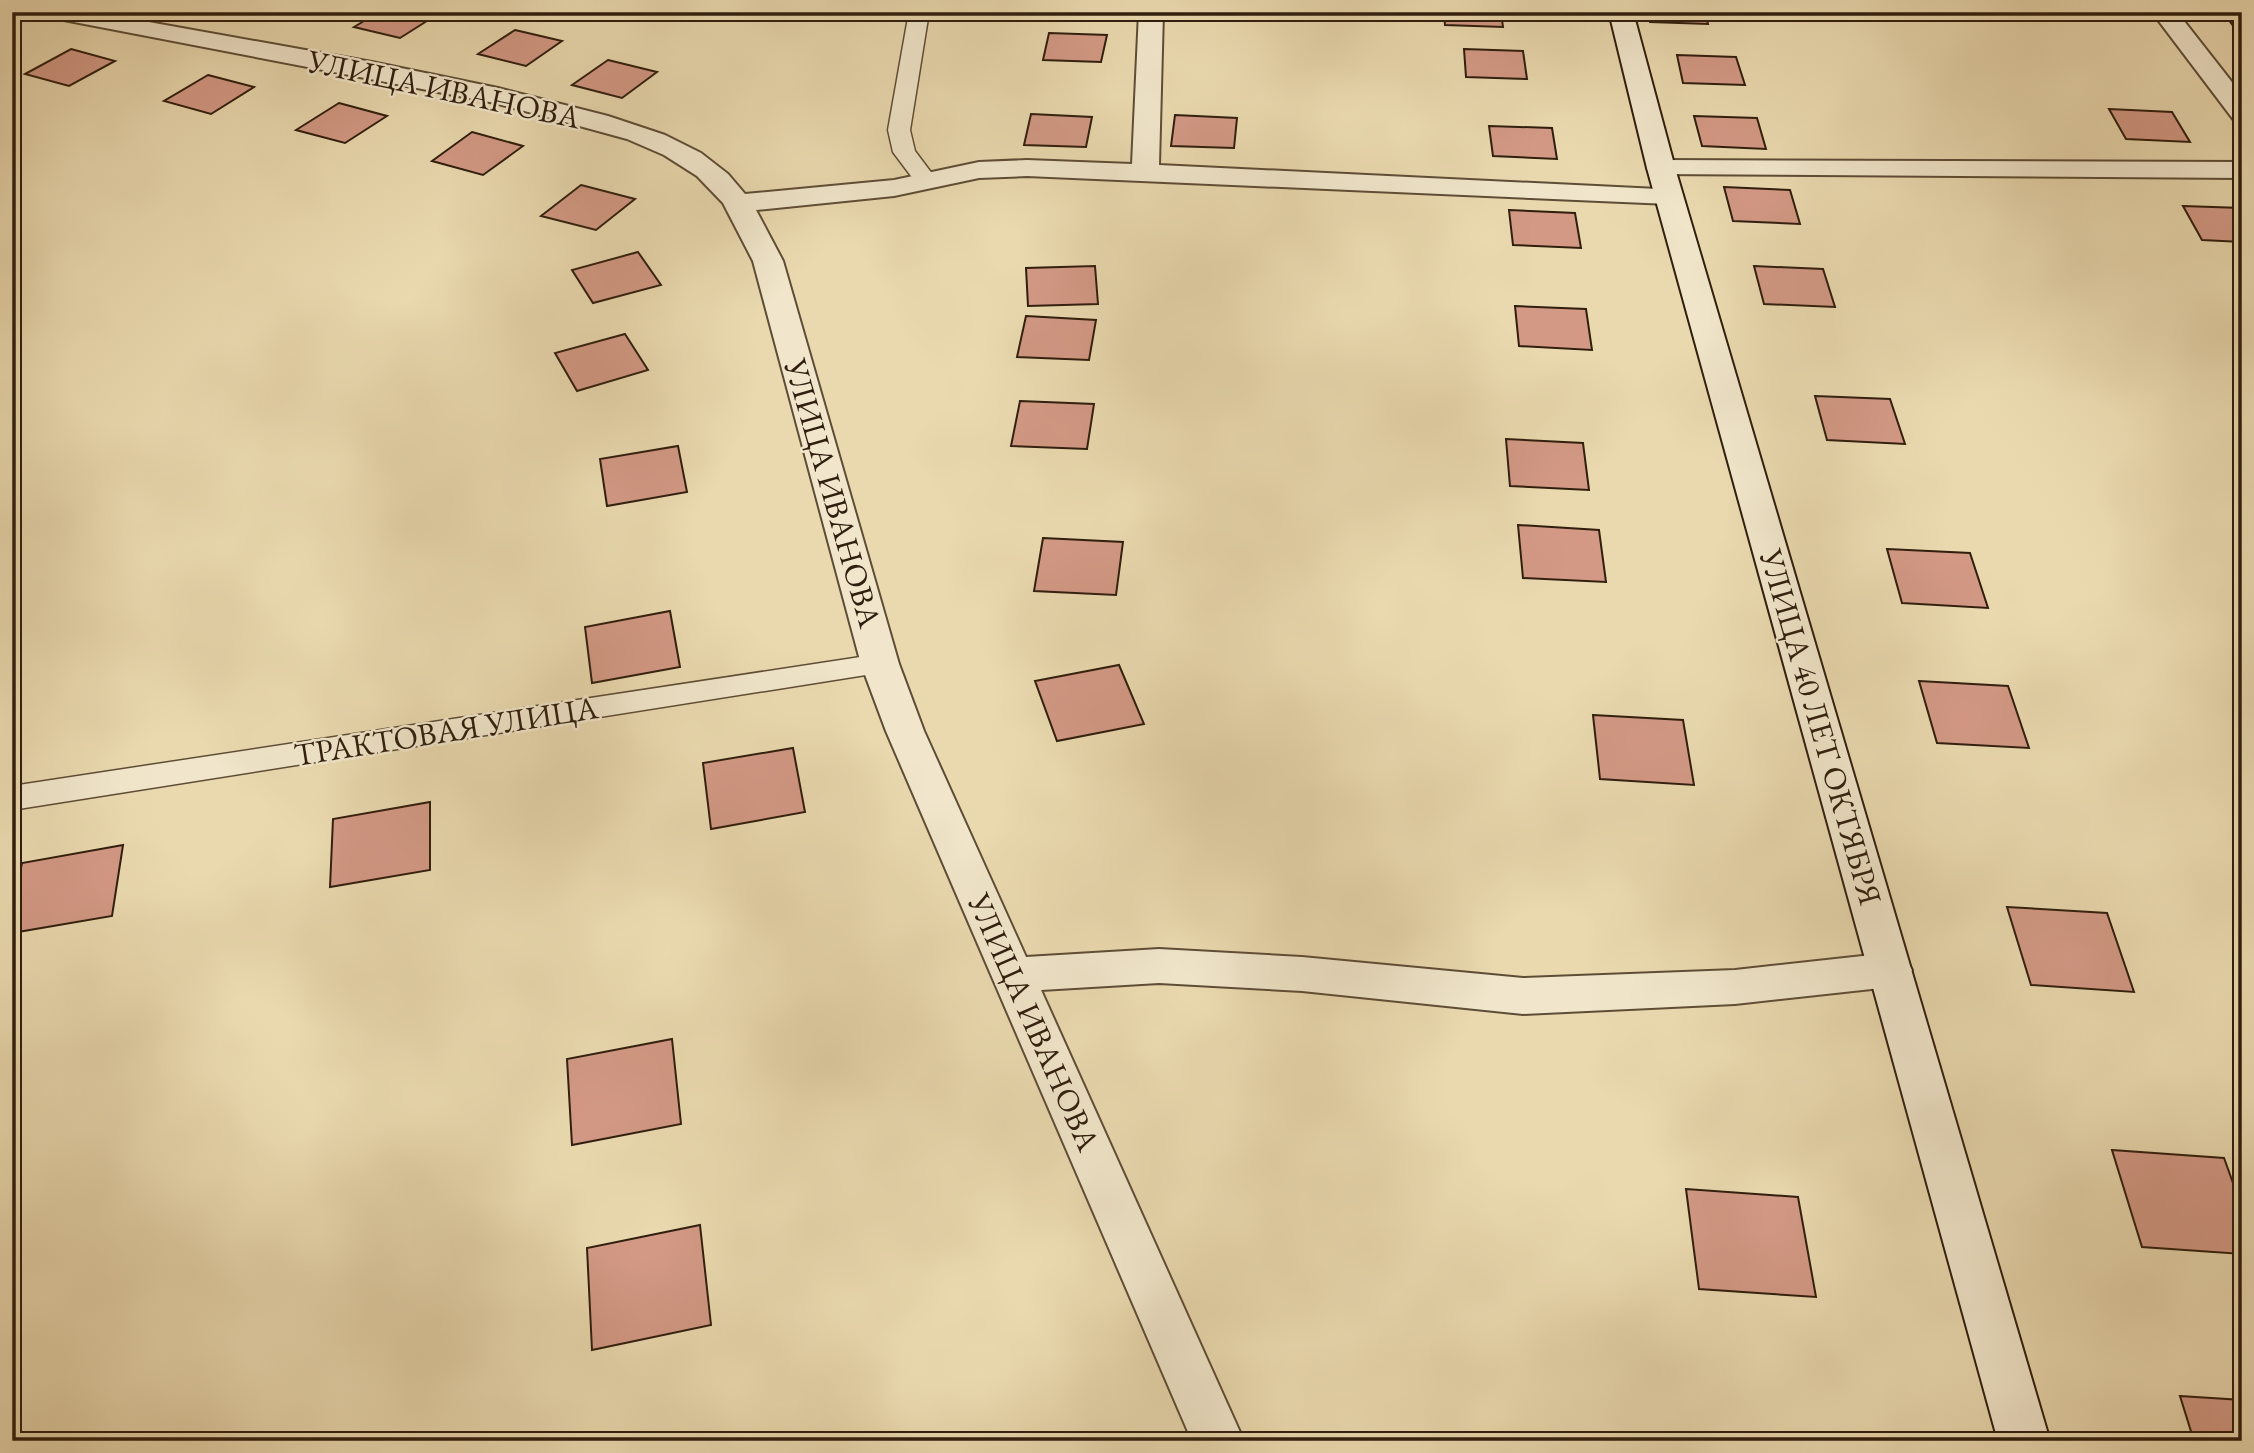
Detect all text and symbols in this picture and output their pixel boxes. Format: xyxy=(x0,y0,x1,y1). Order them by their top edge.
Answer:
street label: УЛИЦА ИВАНОВА xyxy=(303,39,585,139)
street label: УЛИЦА ИВАНОВА xyxy=(774,353,892,633)
street label: УЛИЦА 40 ЛЕТ ОКТЯБРЯ xyxy=(1750,543,1892,910)
street label: ТРАКТОВАЯ УЛИЦА xyxy=(291,686,602,776)
street label: УЛИЦА ИВАНОВА xyxy=(958,886,1110,1158)

